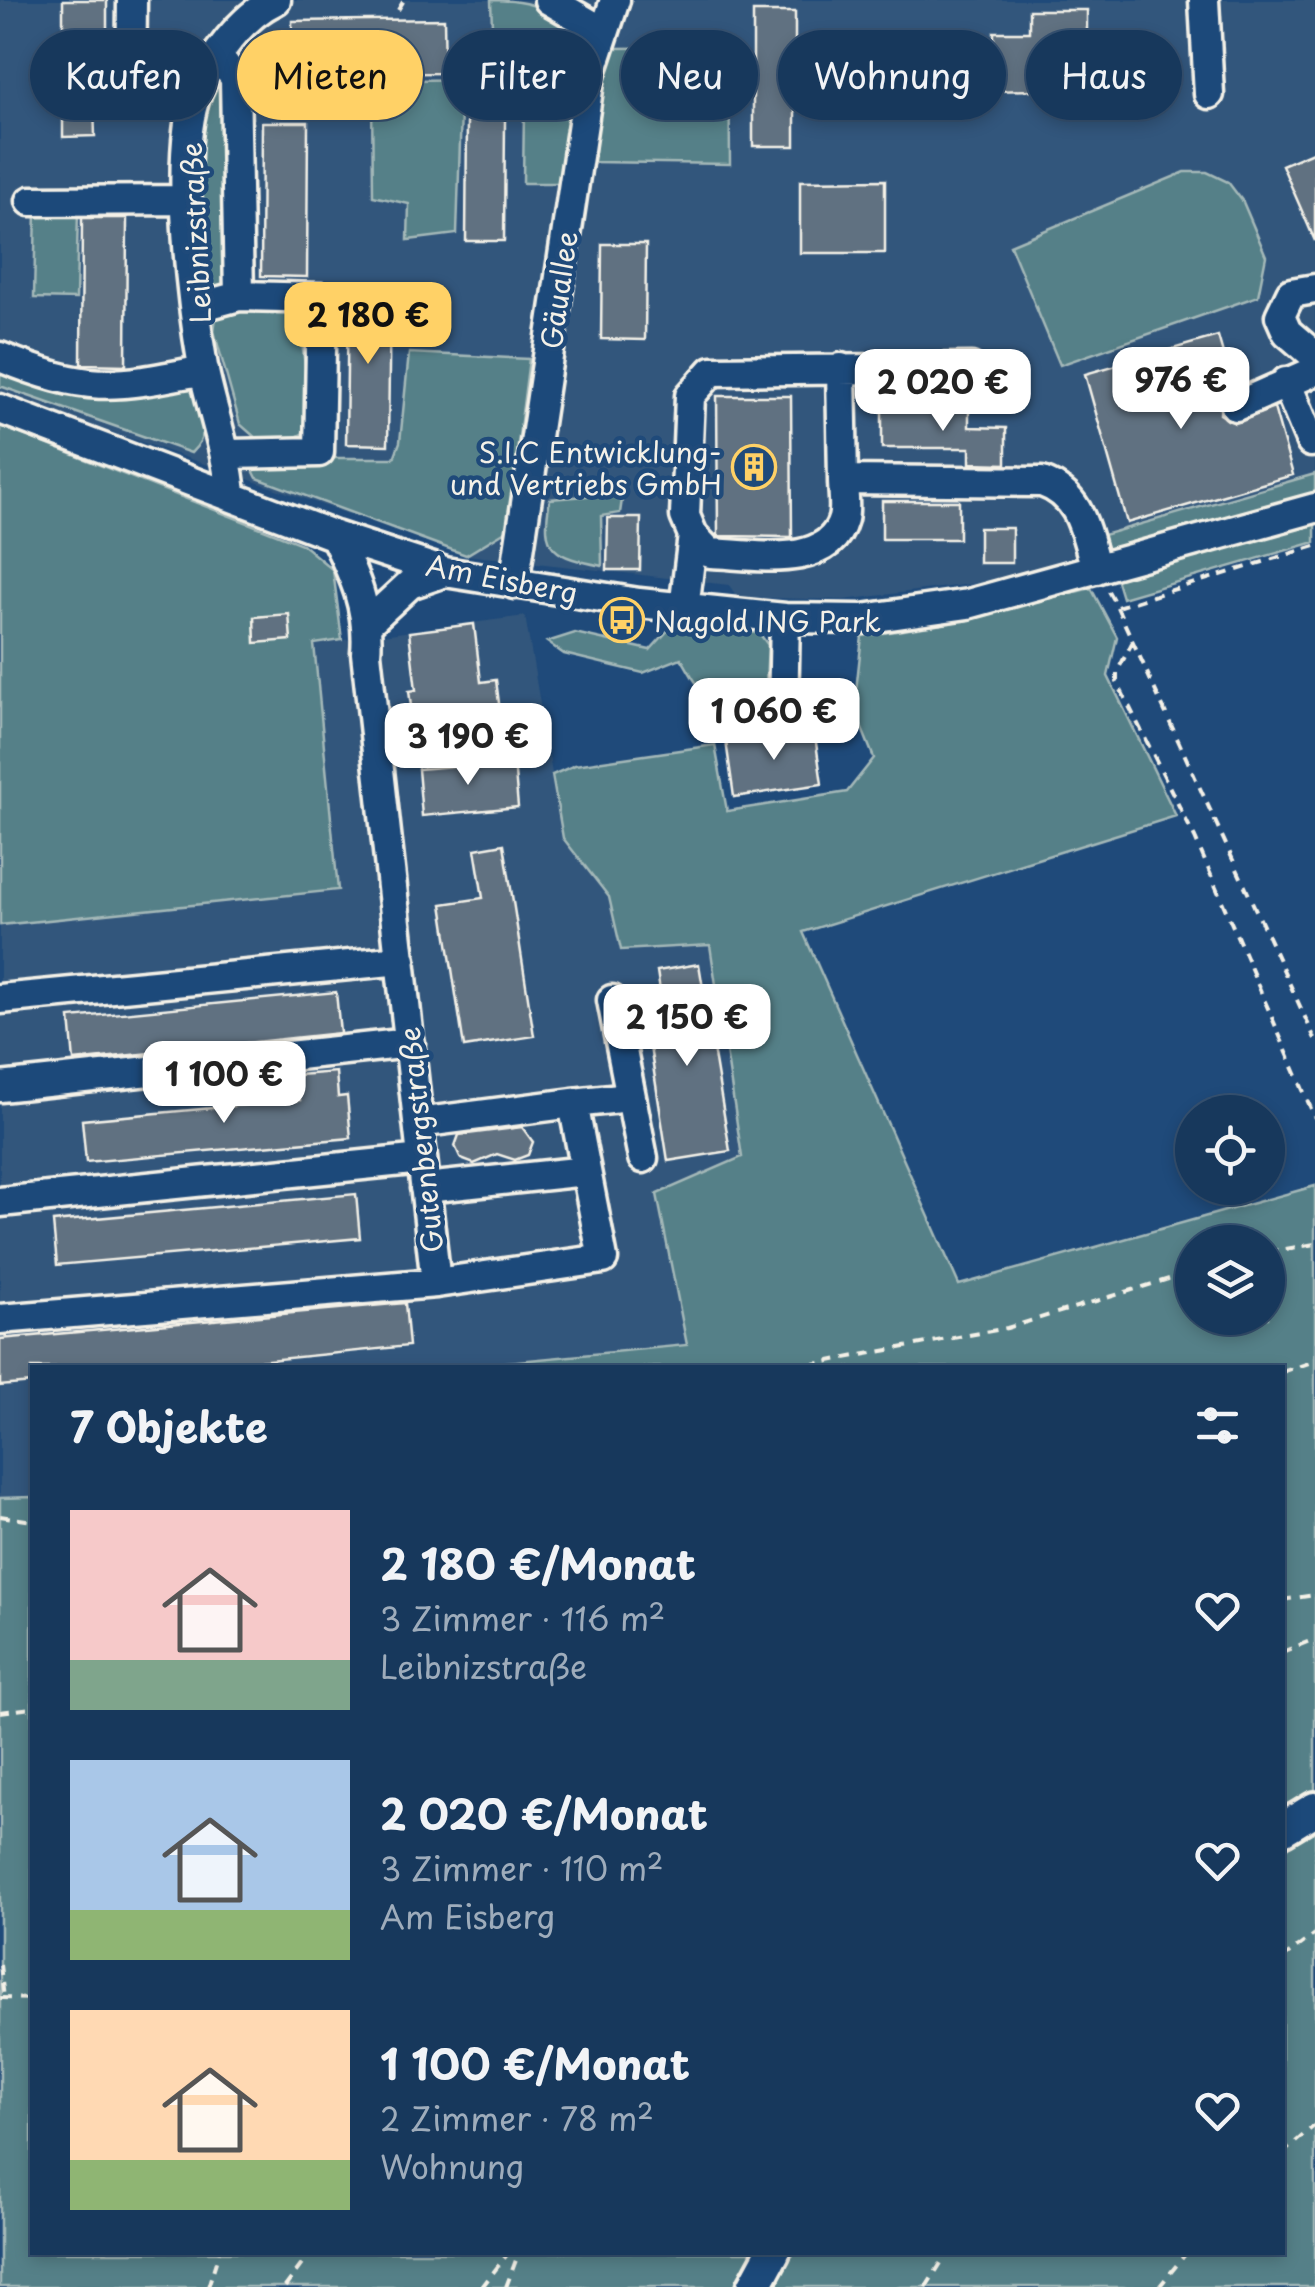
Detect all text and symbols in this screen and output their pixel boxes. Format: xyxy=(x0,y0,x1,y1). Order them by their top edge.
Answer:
chip: Kaufen xyxy=(30,30,217,120)
chip: Mieten xyxy=(237,30,423,120)
chip: Filter xyxy=(443,30,601,120)
chip: Neu xyxy=(621,30,758,120)
chip: Wohnung xyxy=(778,30,1006,120)
chip: Haus xyxy=(1026,30,1182,120)
street label: Leibnizstraße xyxy=(169,141,221,325)
street label: Gäuallee xyxy=(528,228,588,352)
pin: 2 180 € xyxy=(276,282,460,367)
text: 2 180 € xyxy=(306,290,430,338)
pin: 976 € xyxy=(1111,347,1251,432)
pin: 2 020 € xyxy=(851,349,1035,434)
text: 976 € xyxy=(1134,355,1228,403)
text: 2 020 € xyxy=(877,357,1009,405)
place label: S.I.C Entwicklung- und Vertriebs GmbH xyxy=(450,430,722,505)
building icon: S.I.C Entwicklung- und Vertriebs GmbH xyxy=(731,444,777,490)
street label: Am Eisberg xyxy=(423,542,581,614)
bus stop icon: Nagold ING Park xyxy=(599,597,645,643)
place label: Nagold ING Park xyxy=(654,599,881,642)
pin: 1 060 € xyxy=(682,678,866,763)
text: 1 060 € xyxy=(711,686,837,734)
pin: 3 190 € xyxy=(376,703,560,788)
text: 3 190 € xyxy=(407,711,529,759)
pin: 2 150 € xyxy=(595,984,779,1069)
text: 2 150 € xyxy=(626,992,748,1040)
street label: Gutenbergstraße xyxy=(387,1025,453,1255)
pin: 1 100 € xyxy=(132,1041,316,1126)
text: 1 100 € xyxy=(165,1049,283,1097)
map controls xyxy=(1175,1095,1285,1335)
button: locate xyxy=(1175,1095,1285,1205)
button: layers xyxy=(1175,1225,1285,1335)
text: 7 Objekte xyxy=(70,1394,268,1457)
icon: filters xyxy=(1190,1398,1245,1453)
text: 2 180 €/Monat xyxy=(380,1531,696,1594)
icon: home xyxy=(150,1550,270,1670)
icon: heart xyxy=(1190,1583,1245,1638)
text: 3 Zimmer · 116 m² xyxy=(380,1594,665,1642)
text: Leibnizstraße xyxy=(380,1642,587,1690)
text: 2 020 €/Monat xyxy=(380,1781,708,1844)
icon: home xyxy=(150,1800,270,1920)
icon: heart xyxy=(1190,1833,1245,1888)
text: 3 Zimmer · 110 m² xyxy=(380,1844,663,1892)
text: Am Eisberg xyxy=(380,1892,555,1940)
text: 1 100 €/Monat xyxy=(380,2031,690,2094)
icon: home xyxy=(150,2050,270,2170)
icon: heart xyxy=(1190,2083,1245,2138)
text: 2 Zimmer · 78 m² xyxy=(380,2094,654,2142)
text: Wohnung xyxy=(380,2142,524,2190)

